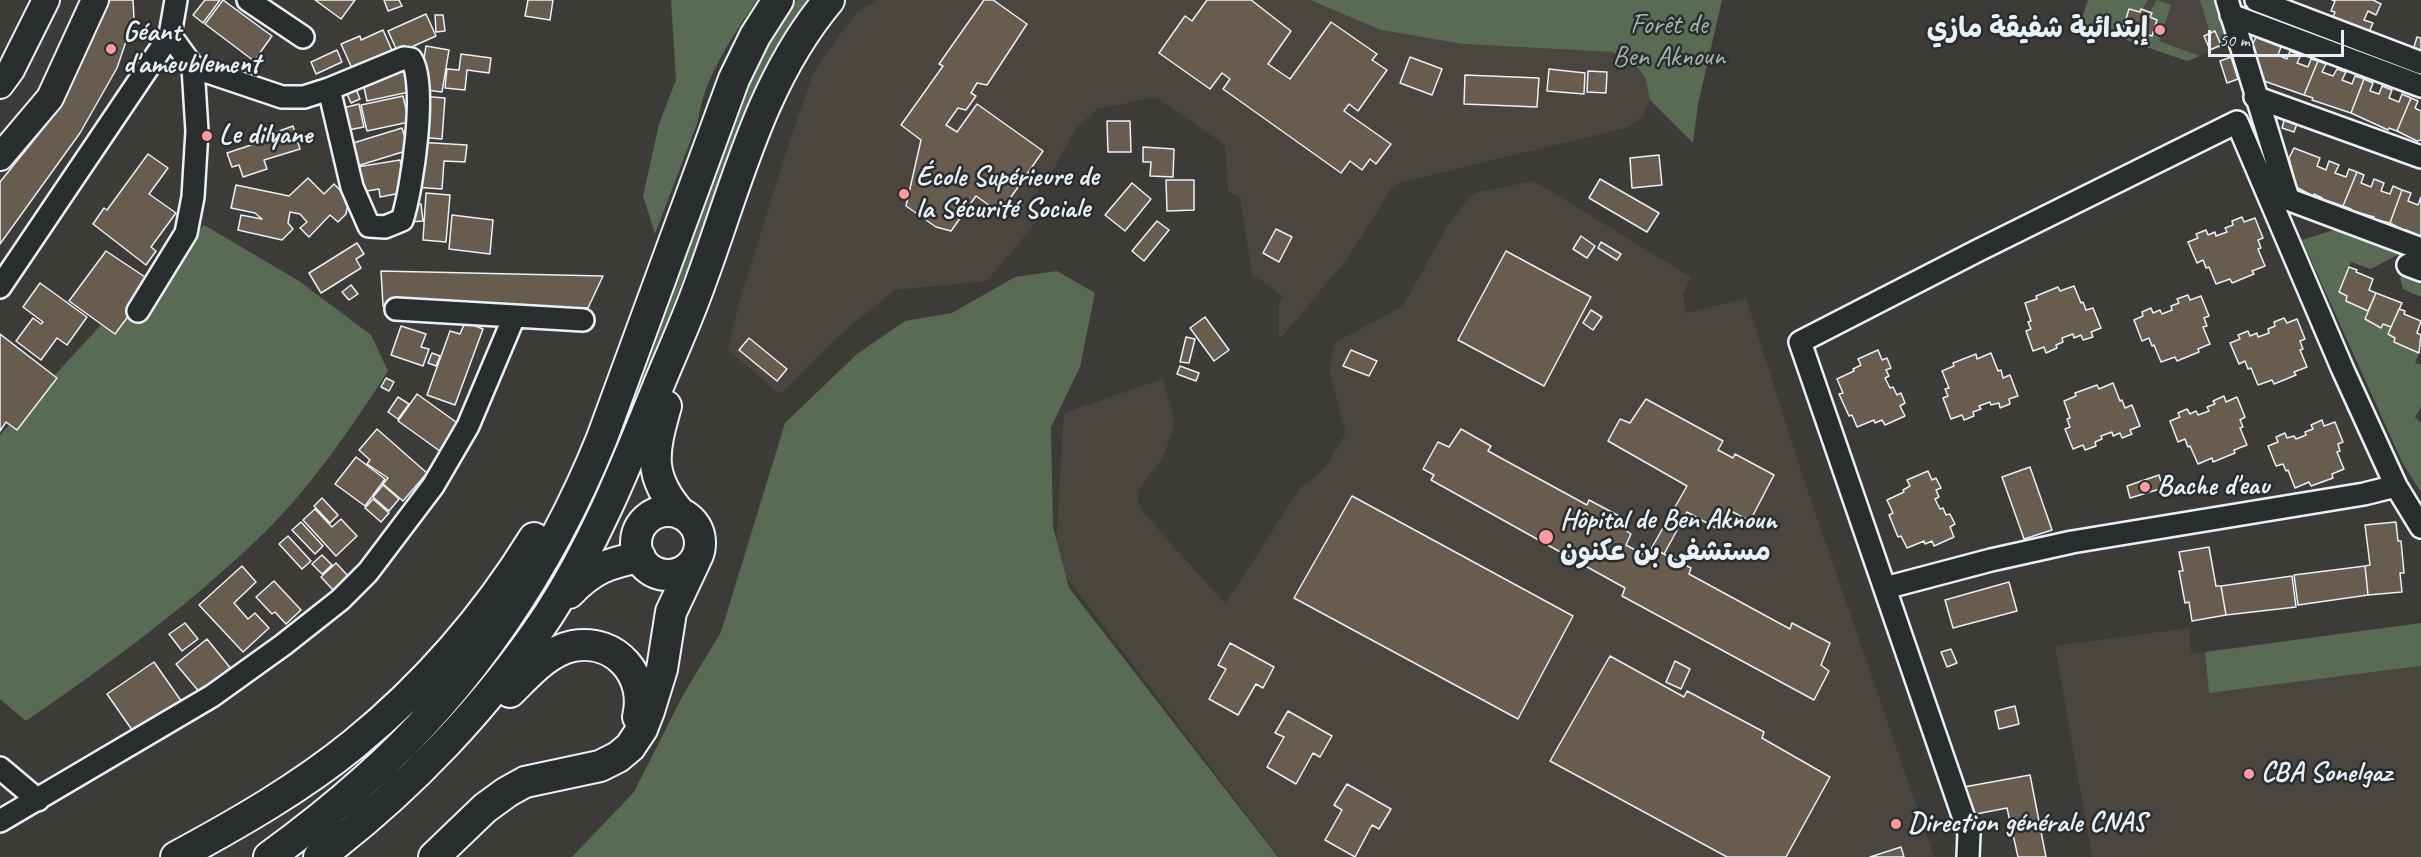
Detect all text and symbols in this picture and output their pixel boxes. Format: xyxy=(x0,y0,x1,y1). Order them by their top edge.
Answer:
park label: Forêt de Ben Aknoun xyxy=(1613,9,1725,75)
place label: إبتدائية شفيقة مازي xyxy=(1927,13,2148,47)
place label: Géant d'ameublement xyxy=(123,16,260,82)
scale bar xyxy=(2211,18,2348,56)
marker: إبتدائية شفيقة مازي xyxy=(2153,23,2167,37)
text: 50 m xyxy=(2219,29,2250,51)
marker: Géant d'ameublement xyxy=(104,42,118,56)
place label: Le dilyane xyxy=(219,119,312,153)
marker: Le dilyane xyxy=(200,129,214,143)
place label: École Supérieure de la Sécurité Sociale xyxy=(916,161,1098,227)
marker: École Supérieure de la Sécurité Sociale xyxy=(897,187,911,201)
place label: Bache d'eau xyxy=(2157,470,2269,504)
marker: Bache d'eau xyxy=(2138,480,2152,494)
place label: Hôpital de Ben Aknoun مستشفى بن عكنون xyxy=(1560,504,1777,570)
marker: Hôpital de Ben Aknoun مستشفى بن عكنون xyxy=(1537,528,1555,546)
place label: CBA Sonelgaz xyxy=(2261,757,2392,791)
marker: CBA Sonelgaz xyxy=(2242,767,2256,781)
place label: Direction générale CNAS xyxy=(1908,807,2146,841)
marker: Direction générale CNAS xyxy=(1889,817,1903,831)

